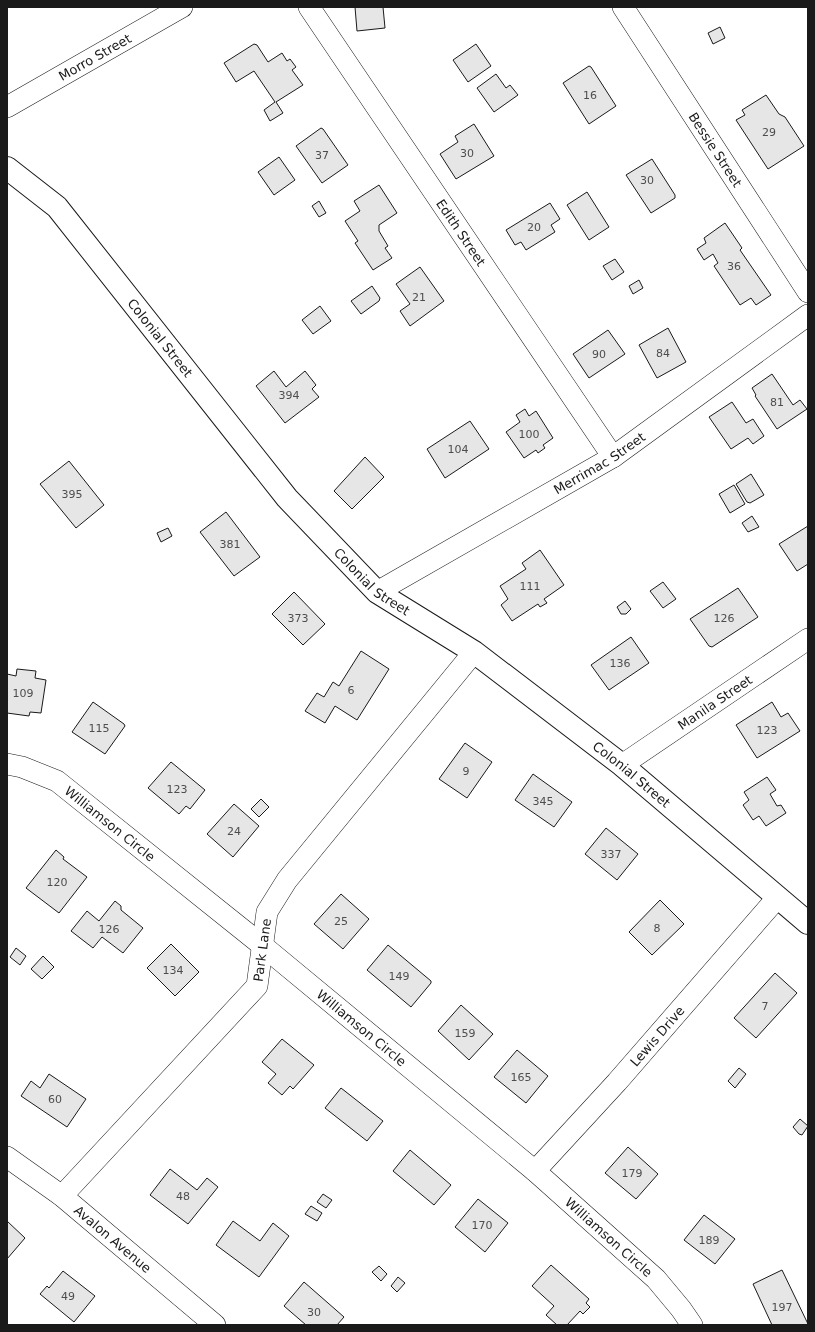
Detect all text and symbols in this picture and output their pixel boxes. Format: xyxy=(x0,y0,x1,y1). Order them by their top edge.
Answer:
street label: Morro Street xyxy=(56,31,134,84)
house number: 16 xyxy=(583,89,597,102)
street label: Bessie Street xyxy=(685,110,745,190)
house number: 29 xyxy=(762,126,776,139)
house number: 30 xyxy=(460,147,474,160)
house number: 37 xyxy=(315,149,329,162)
house number: 30 xyxy=(640,174,654,187)
street label: Edith Street xyxy=(433,197,489,269)
house number: 20 xyxy=(527,221,541,234)
house number: 36 xyxy=(727,260,741,273)
house number: 21 xyxy=(412,291,426,304)
street label: Colonial Street xyxy=(124,296,195,380)
house number: 84 xyxy=(656,347,670,360)
house number: 90 xyxy=(592,348,606,361)
house number: 394 xyxy=(279,389,300,402)
house number: 81 xyxy=(770,396,784,409)
house number: 100 xyxy=(519,428,540,441)
street label: Merrimac Street xyxy=(551,429,648,497)
house number: 104 xyxy=(448,443,469,456)
house number: 395 xyxy=(62,488,83,501)
house number: 381 xyxy=(220,538,241,551)
street label: Colonial Street xyxy=(331,545,413,618)
house number: 111 xyxy=(520,580,541,593)
house number: 373 xyxy=(288,612,309,625)
house number: 126 xyxy=(714,612,735,625)
house number: 136 xyxy=(610,657,631,670)
street label: Manila Street xyxy=(675,672,755,733)
house number: 6 xyxy=(348,684,355,697)
house number: 109 xyxy=(13,687,34,700)
house number: 115 xyxy=(89,722,110,735)
house number: 123 xyxy=(757,724,778,737)
street label: Colonial Street xyxy=(590,738,673,811)
house number: 9 xyxy=(463,765,470,778)
street label: Williamson Circle xyxy=(62,783,158,865)
house number: 123 xyxy=(167,783,188,796)
house number: 345 xyxy=(533,795,554,808)
house number: 24 xyxy=(227,825,241,838)
house number: 337 xyxy=(601,848,622,861)
house number: 120 xyxy=(47,876,68,889)
house number: 25 xyxy=(334,915,348,928)
street label: Park Lane xyxy=(251,917,274,983)
house number: 8 xyxy=(654,922,661,935)
house number: 126 xyxy=(99,923,120,936)
house number: 134 xyxy=(163,964,184,977)
house number: 149 xyxy=(389,970,410,983)
street label: Williamson Circle xyxy=(314,987,409,1069)
house number: 7 xyxy=(762,1000,769,1013)
street label: Lewis Drive xyxy=(627,1003,688,1069)
house number: 159 xyxy=(455,1027,476,1040)
house number: 165 xyxy=(511,1071,532,1084)
house number: 60 xyxy=(48,1093,62,1106)
house number: 179 xyxy=(622,1167,643,1180)
house number: 48 xyxy=(176,1190,190,1203)
street label: Williamson Circle xyxy=(562,1195,655,1280)
street label: Avalon Avenue xyxy=(71,1203,154,1276)
house number: 170 xyxy=(472,1219,493,1232)
house number: 189 xyxy=(699,1234,720,1247)
house number: 49 xyxy=(61,1290,75,1303)
house number: 197 xyxy=(772,1301,793,1314)
house number: 30 xyxy=(307,1306,321,1319)

